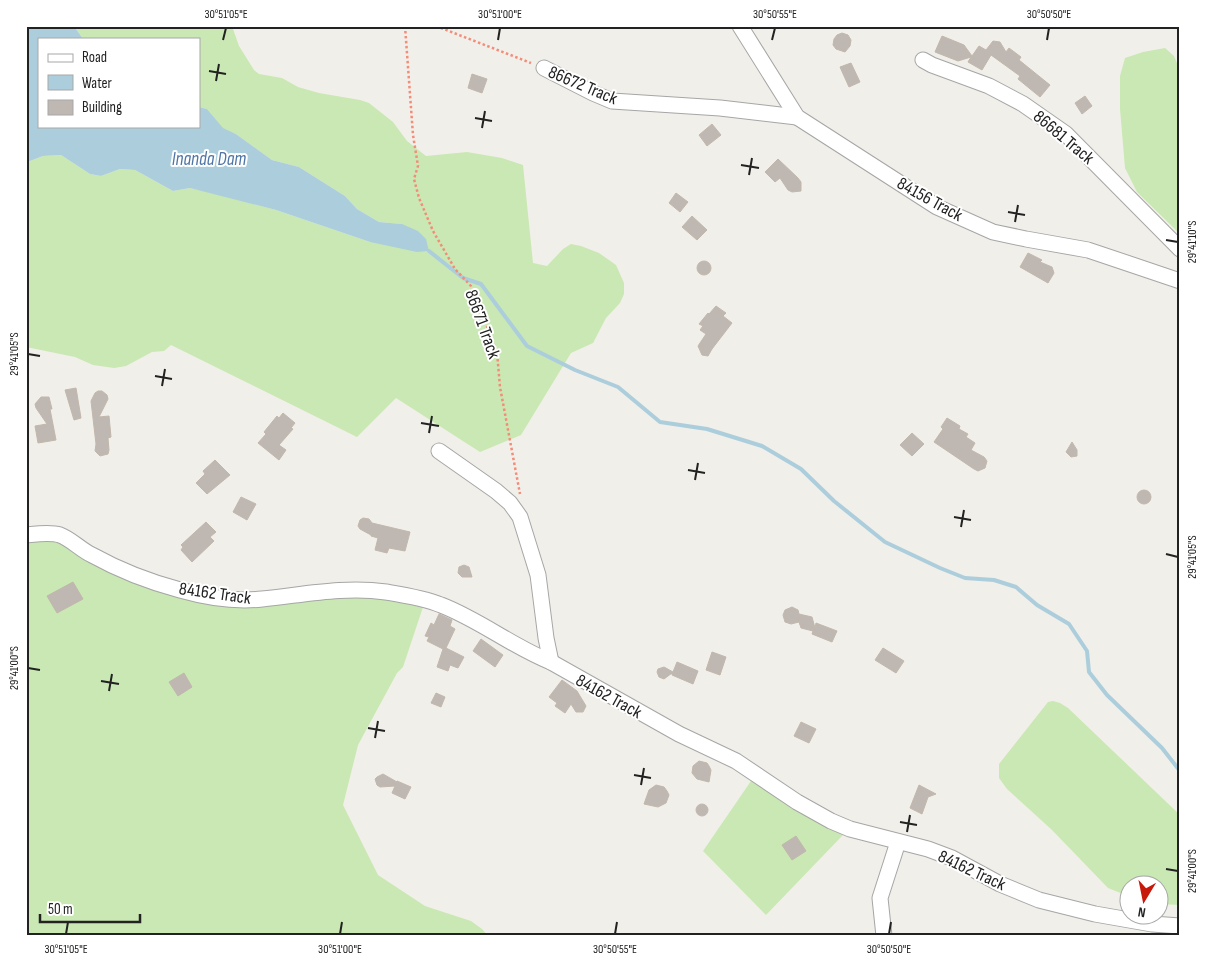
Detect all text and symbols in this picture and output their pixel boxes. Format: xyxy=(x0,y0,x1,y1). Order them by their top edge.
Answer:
text: 30°51'05"E xyxy=(204,7,248,22)
text: 30°51'00"E xyxy=(478,7,522,22)
text: 30°50'55"E xyxy=(753,7,797,22)
text: 30°50'50"E xyxy=(1027,7,1071,22)
legend xyxy=(38,38,200,128)
text: Road xyxy=(82,48,107,67)
street label: 86672 Track xyxy=(545,62,621,109)
text: Water xyxy=(82,74,113,93)
text: Building xyxy=(82,98,122,117)
street label: 86681 Track xyxy=(1029,106,1098,169)
water label: Inanda Dam xyxy=(172,148,246,171)
street label: 84156 Track xyxy=(893,173,966,226)
text: 29°41'10"S xyxy=(1185,221,1200,263)
street label: 86671 Track xyxy=(460,287,505,362)
text: 29°41'05"S xyxy=(7,332,22,376)
text: 29°41'05"S xyxy=(1185,535,1200,579)
street label: 84162 Track xyxy=(178,578,252,609)
text: 29°41'00"S xyxy=(7,646,22,690)
street label: 84162 Track xyxy=(572,670,646,723)
street label: 84162 Track xyxy=(935,846,1009,895)
text: 29°41'00"S xyxy=(1185,849,1200,893)
north arrow xyxy=(1118,874,1168,924)
scale bar xyxy=(40,892,140,924)
text: 50 m xyxy=(48,900,73,919)
text: N xyxy=(1137,903,1147,921)
text: 30°51'05"E xyxy=(44,942,88,957)
text: 30°51'00"E xyxy=(318,942,362,957)
text: 30°50'55"E xyxy=(593,942,637,957)
text: 30°50'50"E xyxy=(867,942,911,957)

